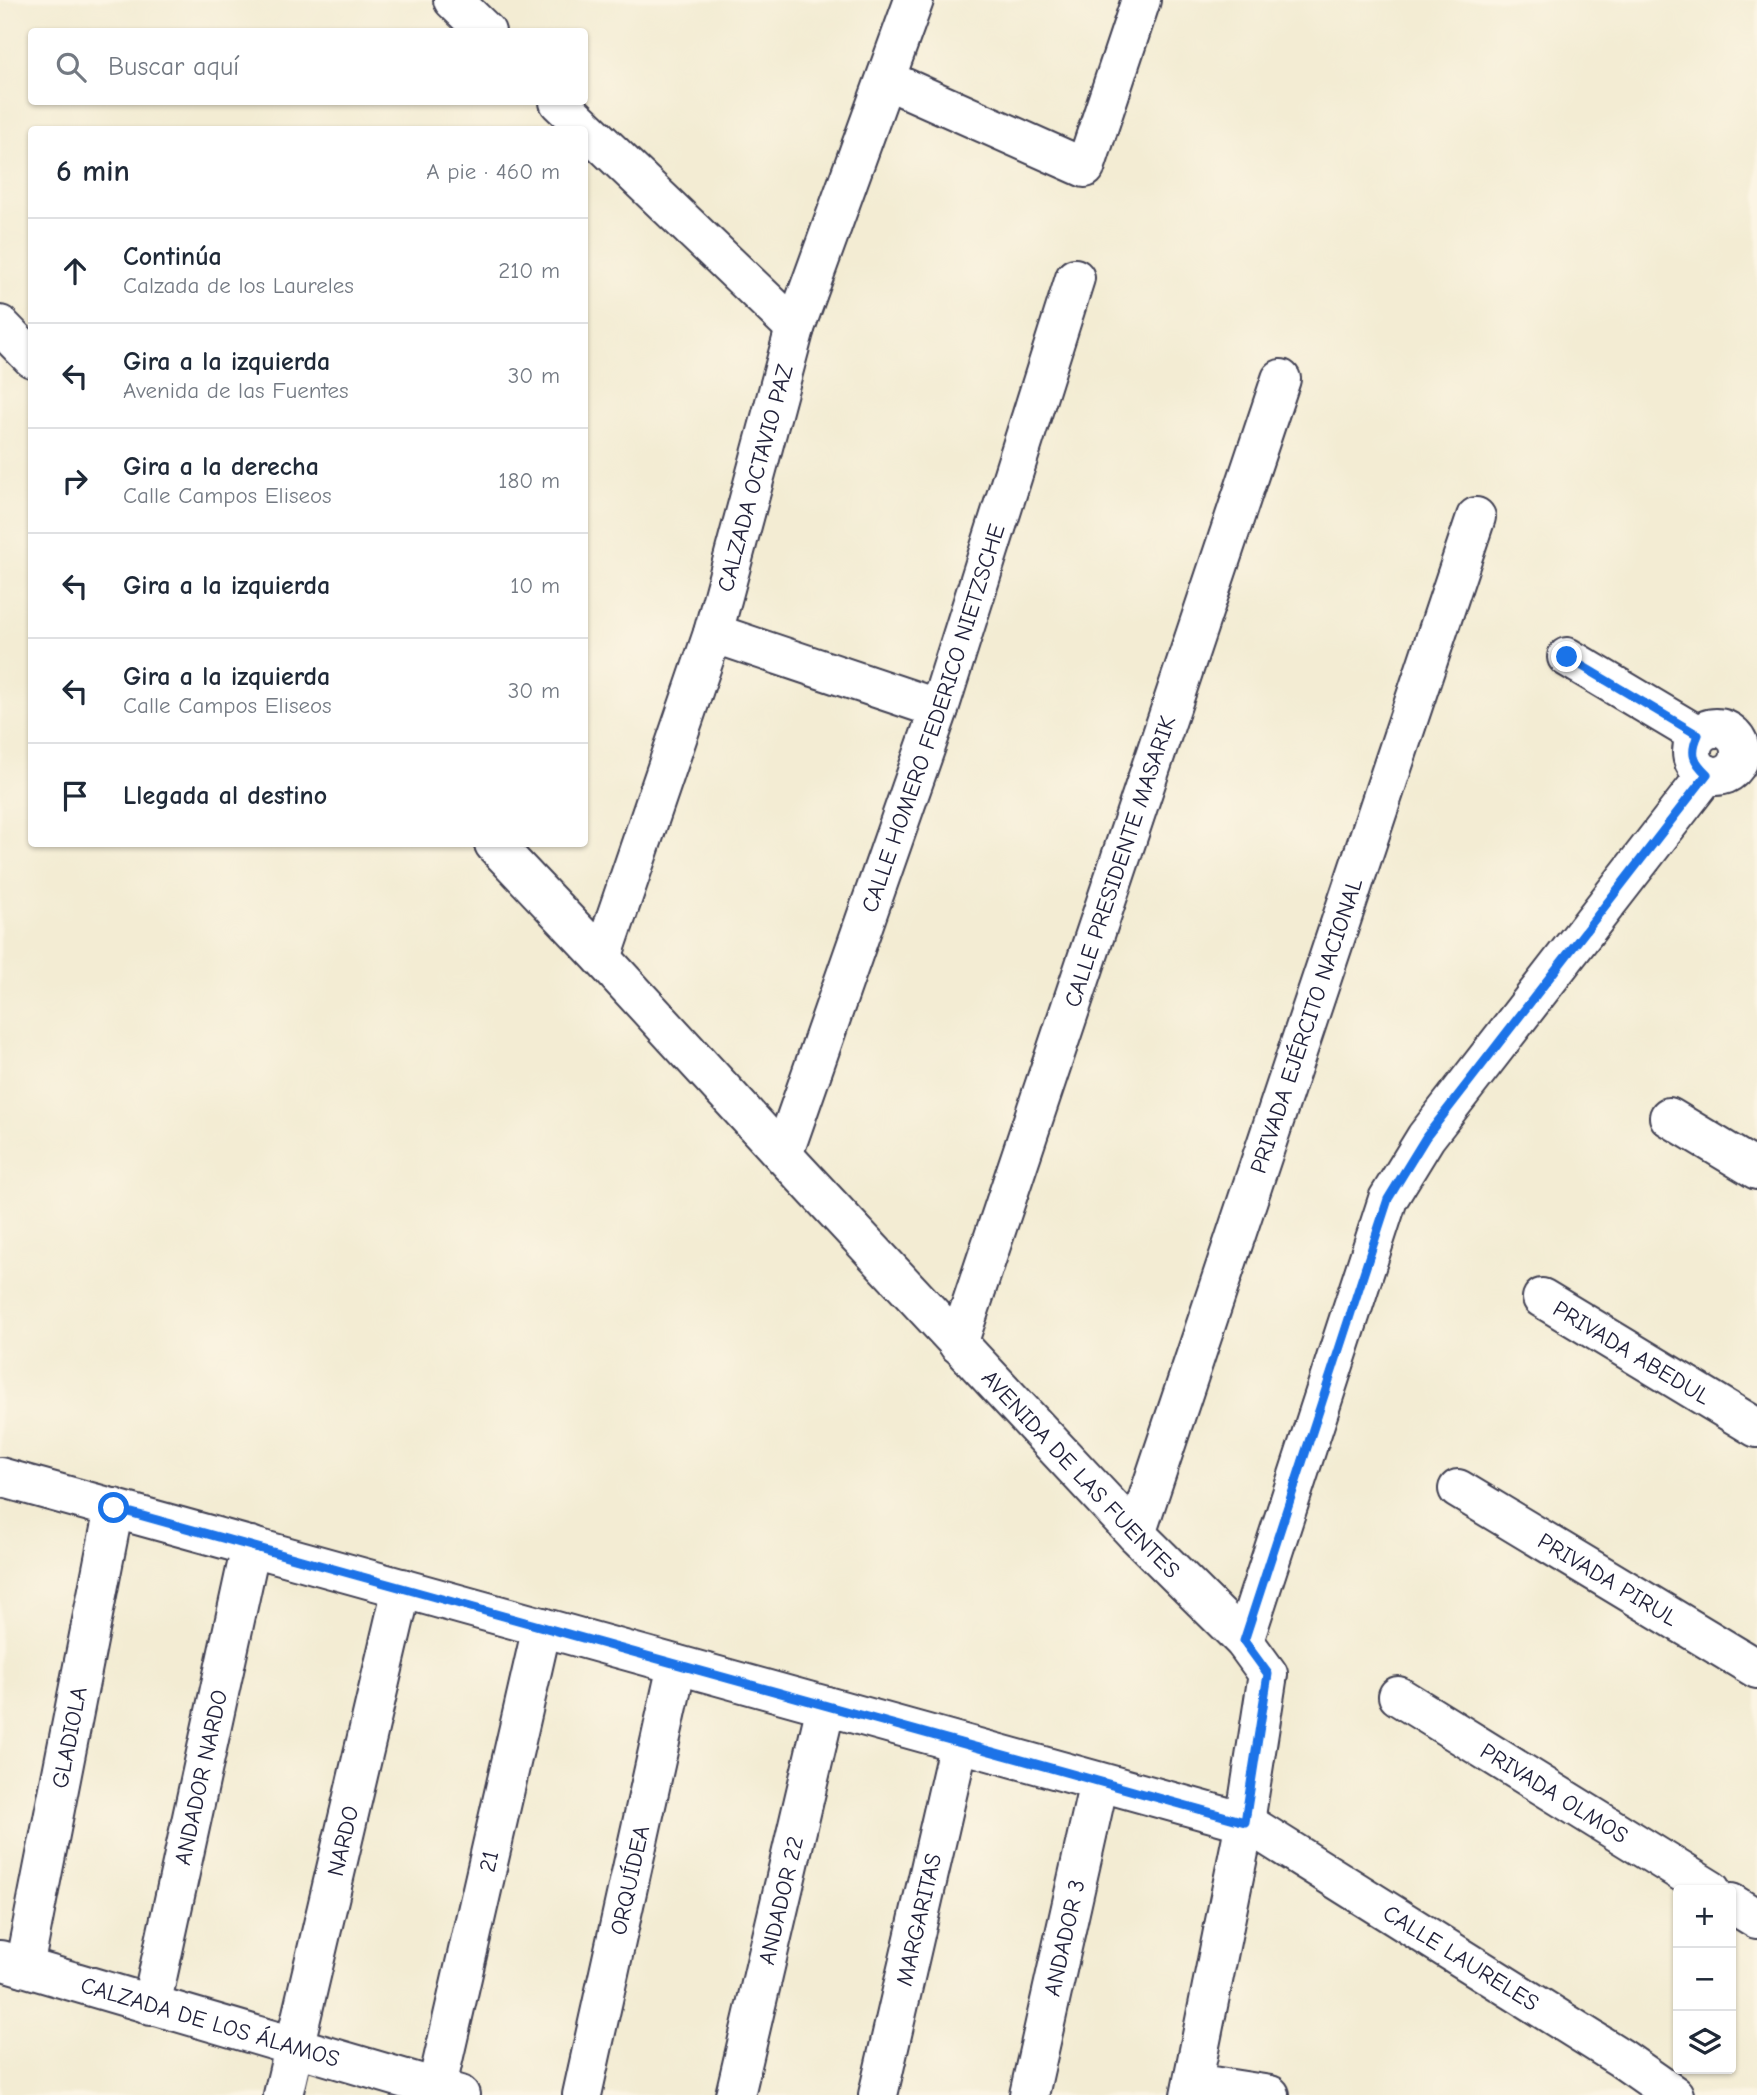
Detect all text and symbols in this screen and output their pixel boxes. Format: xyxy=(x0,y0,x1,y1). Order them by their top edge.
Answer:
search box xyxy=(28,28,588,105)
icon: search xyxy=(52,48,90,86)
text: Buscar aquí xyxy=(108,52,239,82)
text: 6 min xyxy=(56,154,130,189)
text: A pie · 460 m xyxy=(426,158,560,185)
text: Continúa xyxy=(123,242,222,272)
icon: ahead xyxy=(56,252,94,290)
text: 210 m xyxy=(498,257,560,284)
text: Calzada de los Laureles xyxy=(123,272,354,299)
text: Gira a la izquierda xyxy=(123,347,330,377)
icon: left xyxy=(56,357,94,395)
street label: CALZADA OCTAVIO PAZ xyxy=(711,361,798,595)
text: 30 m xyxy=(508,362,560,389)
text: Avenida de las Fuentes xyxy=(123,377,349,404)
text: Gira a la derecha xyxy=(123,452,319,482)
icon: right xyxy=(56,462,94,500)
text: 180 m xyxy=(498,467,560,494)
text: Calle Campos Eliseos xyxy=(123,482,331,509)
street label: CALLE HOMERO FEDERICO NIETZSCHE xyxy=(855,520,1010,916)
icon: left xyxy=(56,567,94,605)
text: Gira a la izquierda xyxy=(123,571,330,601)
text: 10 m xyxy=(510,572,560,599)
route end xyxy=(1551,641,1582,672)
text: Gira a la izquierda xyxy=(123,662,330,692)
icon: left xyxy=(56,672,94,710)
text: 30 m xyxy=(508,677,560,704)
text: Calle Campos Eliseos xyxy=(123,692,331,719)
street label: CALLE PRESIDENTE MASARIK xyxy=(1058,712,1181,1011)
icon: arrive xyxy=(56,777,94,815)
text: Llegada al destino xyxy=(123,781,327,811)
street label: PRIVADA EJÉRCITO NACIONAL xyxy=(1244,874,1368,1177)
street label: PRIVADA ABEDUL xyxy=(1548,1295,1716,1410)
street label: AVENIDA DE LAS FUENTES xyxy=(976,1364,1186,1583)
route start xyxy=(98,1492,129,1523)
street label: PRIVADA PIRUL xyxy=(1533,1527,1683,1632)
street label: GLADIOLA xyxy=(46,1684,92,1791)
street label: ANDADOR NARDO xyxy=(169,1687,233,1867)
street label: PRIVADA OLMOS xyxy=(1476,1737,1633,1849)
street label: NARDO xyxy=(321,1803,364,1879)
street label: ORQUÍDEA xyxy=(604,1823,655,1938)
street label: ANDADOR 22 xyxy=(752,1833,809,1967)
street label: 21 xyxy=(473,1848,504,1874)
street label: MARGARITAS xyxy=(890,1851,947,1988)
street label: ANDADOR 3 xyxy=(1038,1877,1090,1999)
map controls xyxy=(1673,1885,1736,2074)
button: + xyxy=(1673,1885,1736,1948)
street label: CALLE LAURELES xyxy=(1378,1899,1544,2016)
button: − xyxy=(1673,1948,1736,2011)
street label: CALZADA DE LOS ÁLAMOS xyxy=(78,1971,343,2072)
button: layers xyxy=(1673,2011,1736,2074)

